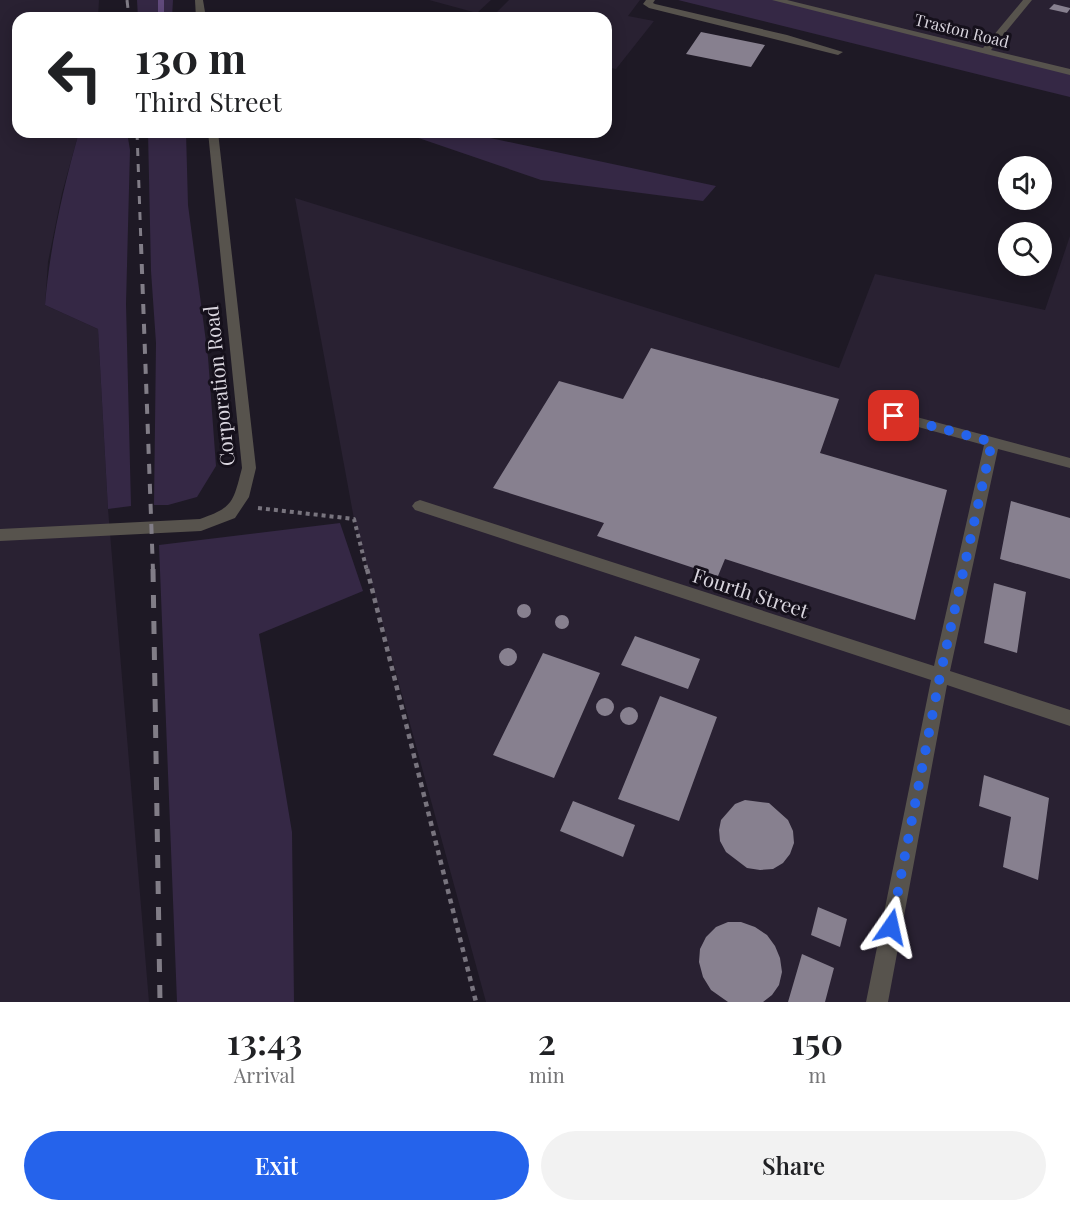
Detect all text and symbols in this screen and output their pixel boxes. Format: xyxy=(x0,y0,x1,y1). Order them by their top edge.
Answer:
street label: Traston Road xyxy=(913,8,1011,52)
text: 130 m xyxy=(135,29,246,85)
icon: left xyxy=(36,36,114,114)
text: Third Street xyxy=(135,83,282,119)
map controls xyxy=(998,156,1052,276)
button: sound xyxy=(998,156,1052,210)
button: search xyxy=(998,222,1052,276)
street label: Corporation Road xyxy=(196,304,240,468)
pin xyxy=(868,390,919,441)
icon: arrive xyxy=(877,399,910,432)
street label: Fourth Street xyxy=(690,561,813,624)
position arrow xyxy=(859,895,923,959)
text: 13:43 xyxy=(227,1016,302,1064)
text: 2 xyxy=(538,1016,556,1064)
text: 150 xyxy=(791,1016,843,1064)
text: Arrival xyxy=(234,1061,295,1088)
text: min xyxy=(529,1061,565,1088)
text: m xyxy=(808,1061,826,1088)
button: Exit xyxy=(24,1131,529,1200)
button: Share xyxy=(541,1131,1046,1200)

